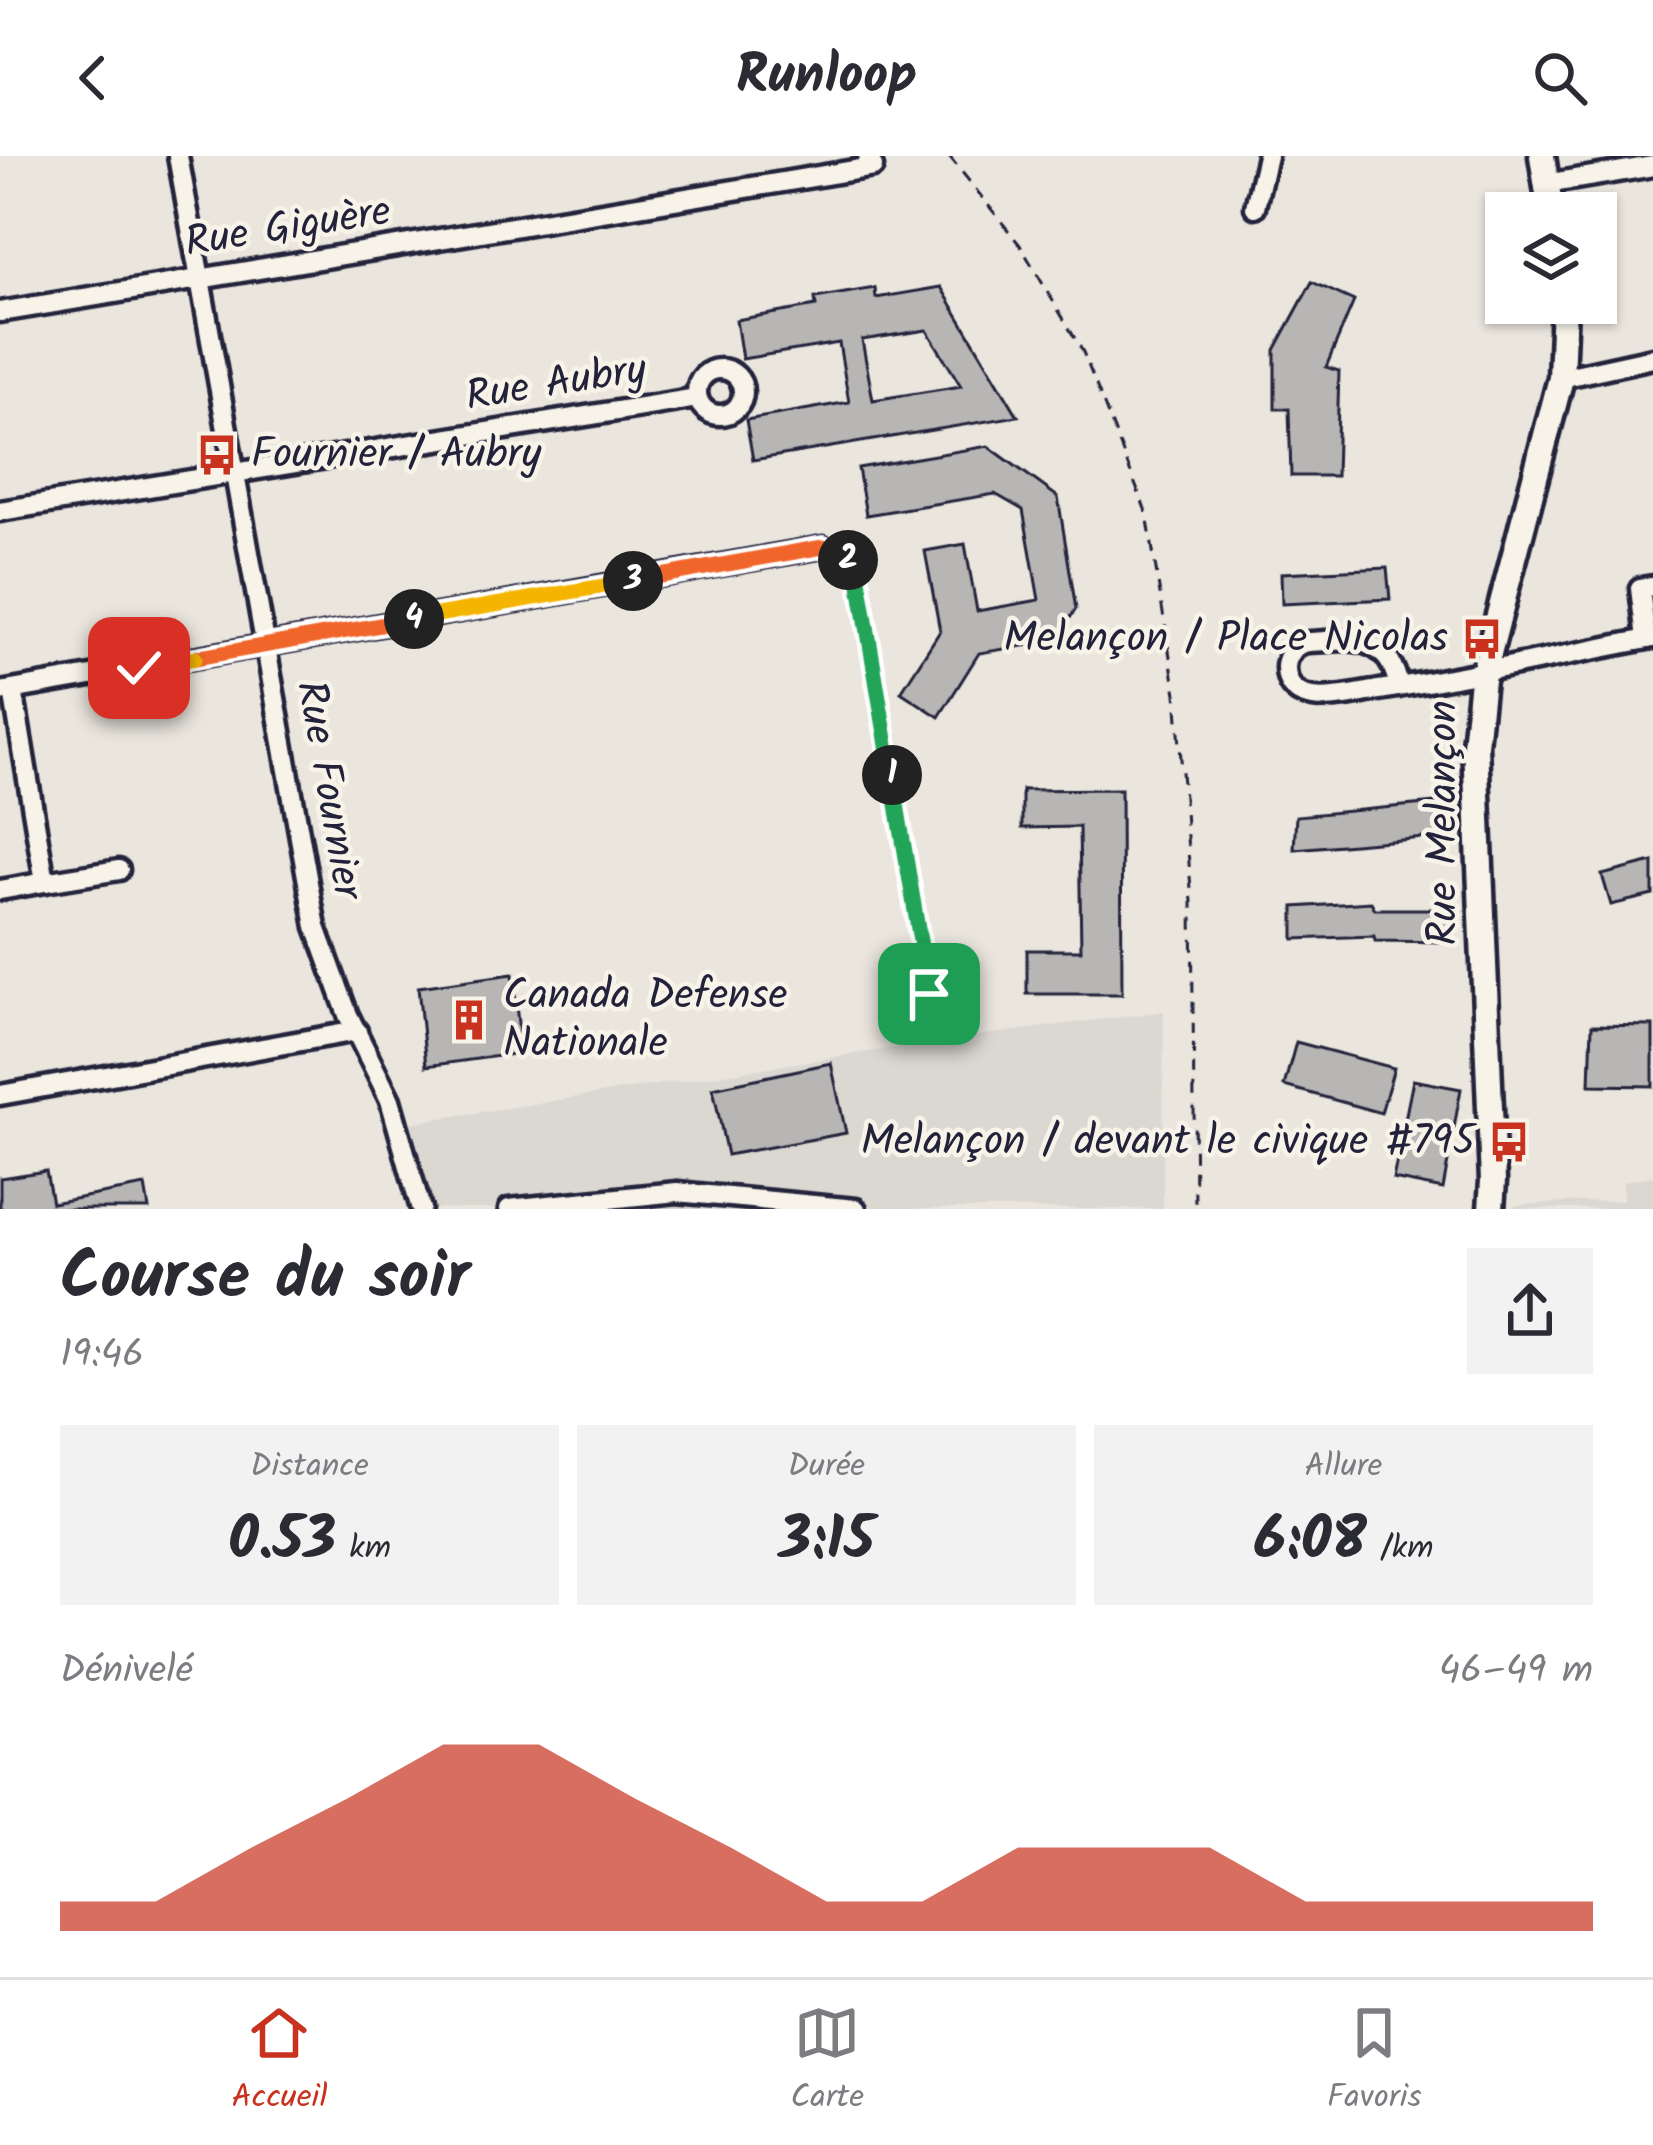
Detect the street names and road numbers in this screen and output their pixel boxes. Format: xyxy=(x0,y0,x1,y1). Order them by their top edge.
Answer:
street label: Rue Giguère xyxy=(180,179,396,277)
street label: Rue Aubry xyxy=(461,337,651,431)
street label: Rue Fournier xyxy=(276,675,381,907)
street label: Rue Melançon xyxy=(1411,700,1478,946)

